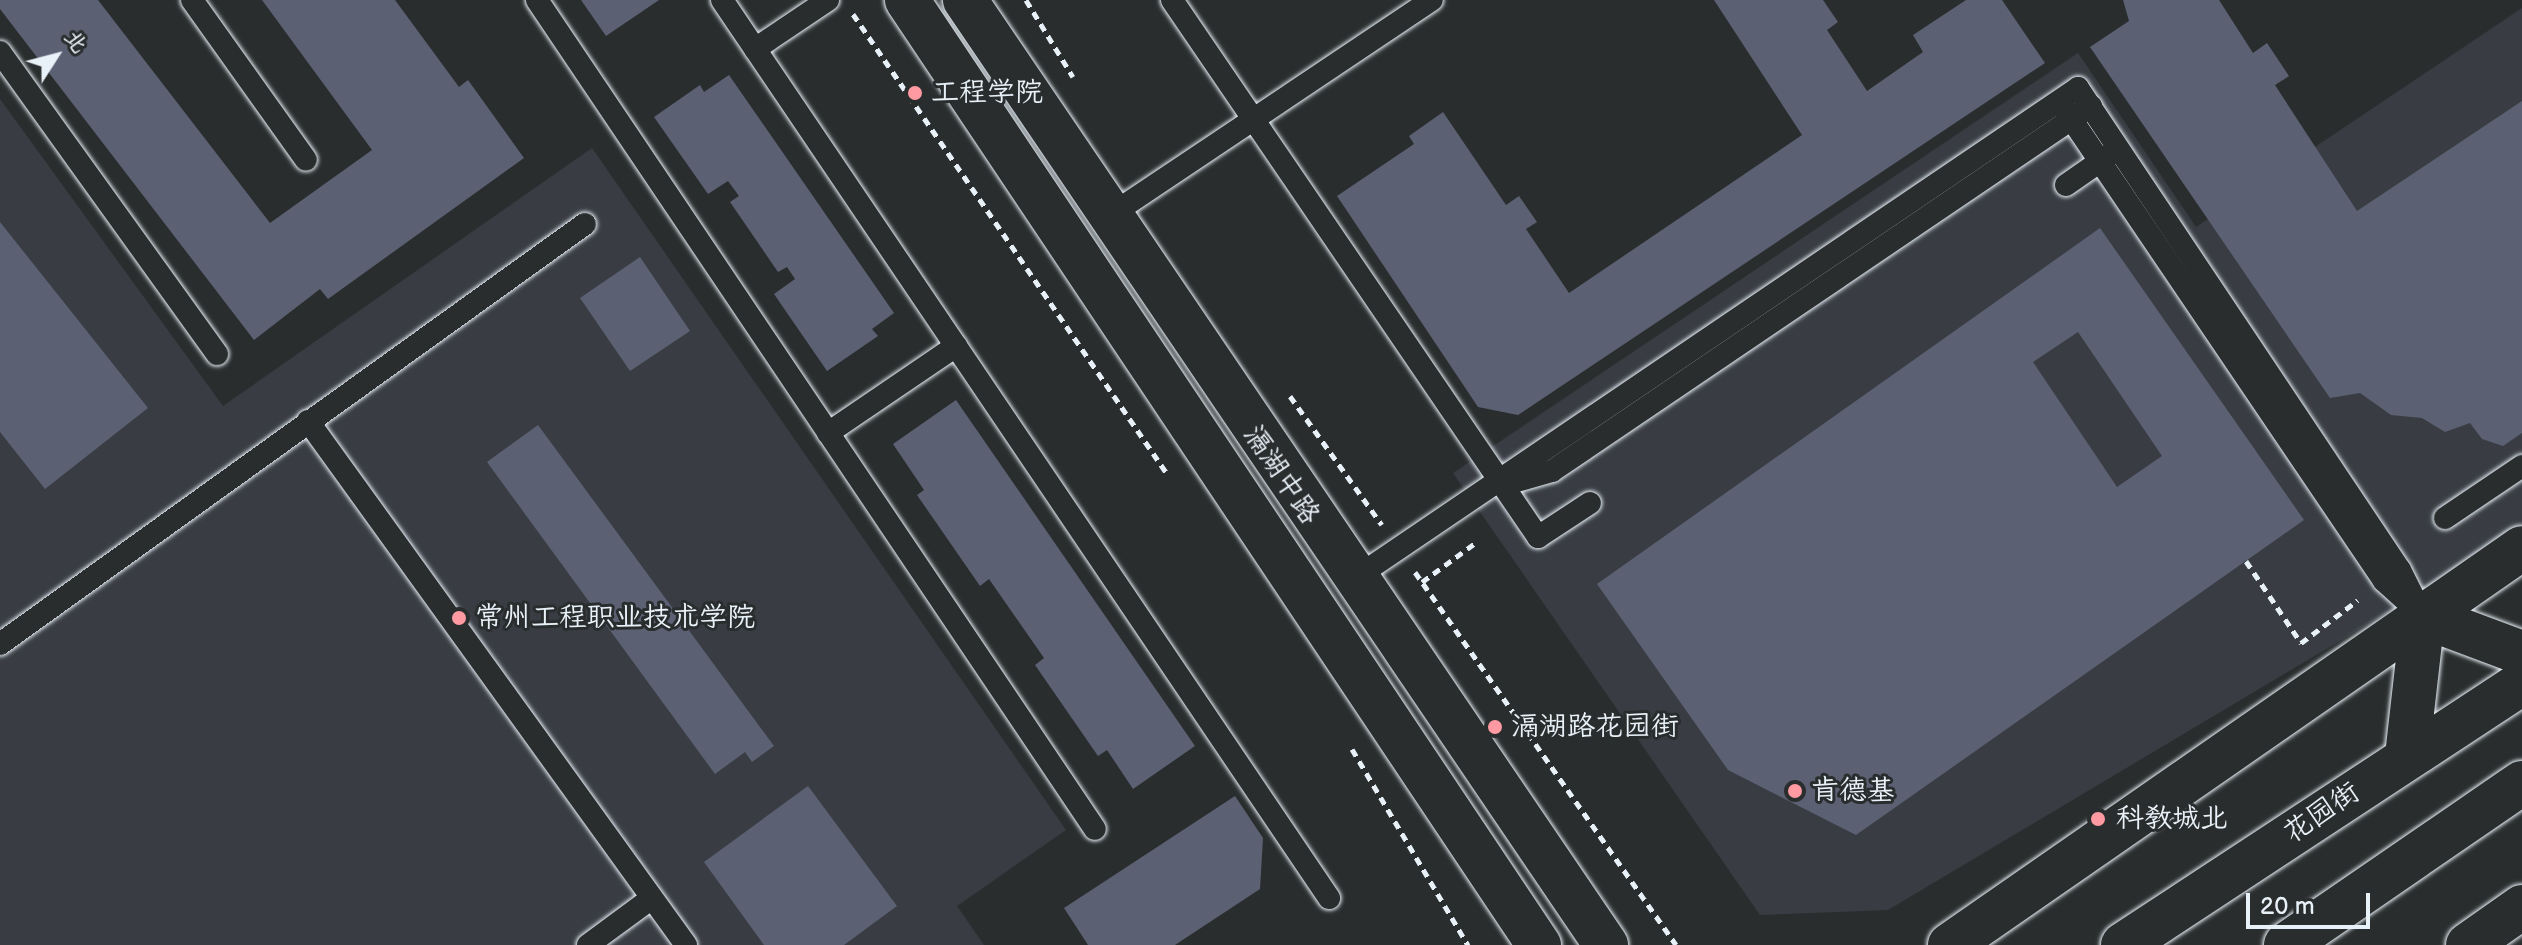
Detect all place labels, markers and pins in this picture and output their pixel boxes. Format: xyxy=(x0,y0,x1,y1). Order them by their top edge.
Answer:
place label: 工程学院 xyxy=(931,76,1043,110)
marker: 工程学院 xyxy=(906,84,924,102)
place label: 常州工程职业技术学院 xyxy=(475,601,755,635)
marker: 常州工程职业技术学院 xyxy=(450,609,468,627)
place label: 滆湖路花园街 xyxy=(1511,710,1679,744)
marker: 滆湖路花园街 xyxy=(1486,718,1504,736)
place label: 肯德基 xyxy=(1811,774,1895,808)
marker: 肯德基 xyxy=(1786,782,1804,800)
place label: 科教城北 xyxy=(2116,802,2228,836)
marker: 科教城北 xyxy=(2087,808,2109,830)

